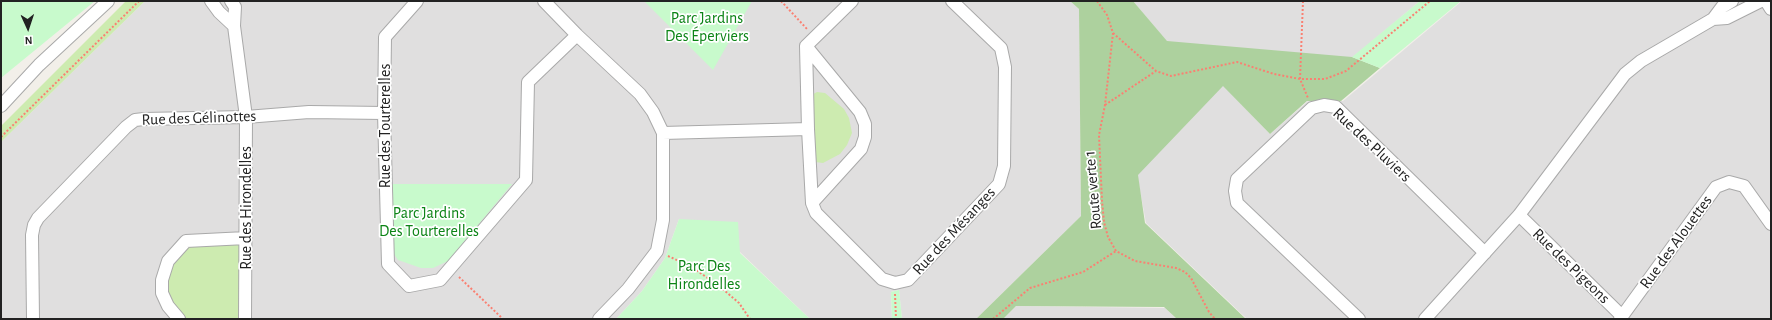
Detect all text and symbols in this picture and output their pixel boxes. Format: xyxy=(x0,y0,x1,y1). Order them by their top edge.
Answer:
north arrow xyxy=(8,8,48,48)
park label: Parc Jardins Des Éperviers xyxy=(665,8,749,46)
text: N xyxy=(25,35,33,46)
street label: Rue des Tourterelles xyxy=(375,64,395,188)
street label: Rue des Pluviers xyxy=(1329,104,1415,186)
street label: Rue des Gélinottes xyxy=(141,106,257,130)
street label: Rue des Hirondelles xyxy=(236,146,256,270)
street label: Route verte 1 xyxy=(1080,150,1106,230)
street label: Rue des Mésanges xyxy=(908,183,1000,279)
street label: Rue des Alouettes xyxy=(1636,192,1716,292)
park label: Parc Jardins Des Tourterelles xyxy=(379,203,479,241)
street label: Rue des Pigeons xyxy=(1528,224,1614,308)
park label: Parc Des Hirondelles xyxy=(668,256,740,294)

